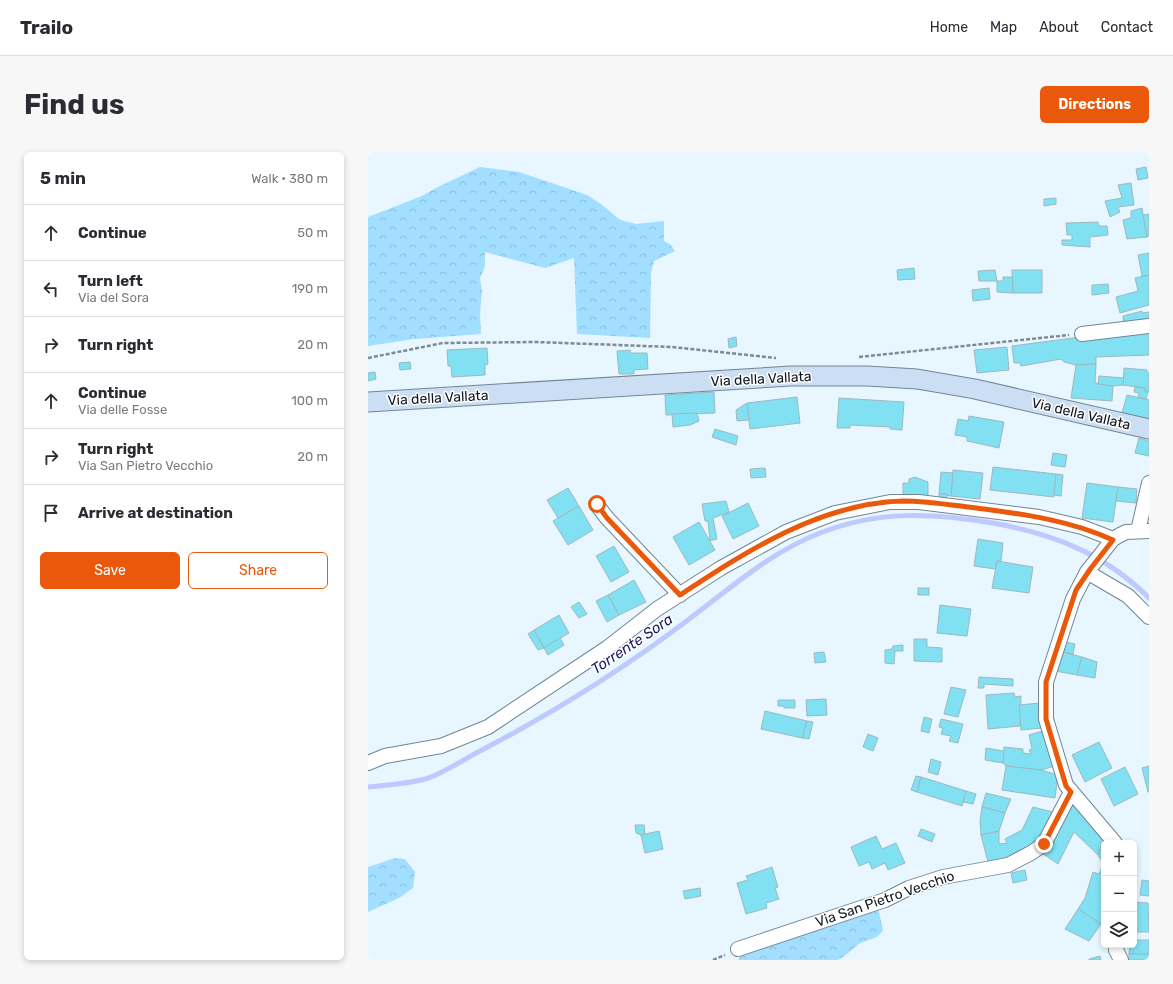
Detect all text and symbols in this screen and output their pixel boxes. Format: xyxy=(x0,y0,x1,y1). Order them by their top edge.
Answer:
text: Trailo xyxy=(20,16,73,39)
text: Home xyxy=(930,19,968,36)
text: Map xyxy=(990,19,1017,36)
text: About xyxy=(1039,19,1079,36)
text: Contact xyxy=(1101,19,1153,36)
button: Directions xyxy=(1040,86,1149,123)
text: Find us xyxy=(24,88,124,121)
text: 5 min xyxy=(40,168,86,188)
text: Walk · 380 m xyxy=(251,171,328,186)
icon: ahead xyxy=(40,222,62,244)
text: Continue xyxy=(78,224,147,242)
text: 50 m xyxy=(297,225,328,240)
text: Turn left xyxy=(78,272,143,290)
icon: left xyxy=(40,278,62,300)
text: 190 m xyxy=(292,281,328,296)
text: Via del Sora xyxy=(78,290,149,305)
icon: right xyxy=(40,334,62,356)
text: Turn right xyxy=(78,336,153,354)
text: 20 m xyxy=(297,337,328,352)
street label: Via della Vallata xyxy=(710,368,812,390)
text: Continue xyxy=(78,384,147,402)
street label: Via della Vallata xyxy=(387,387,489,409)
icon: ahead xyxy=(40,390,62,412)
text: 100 m xyxy=(291,393,328,408)
street label: Via della Vallata xyxy=(1030,394,1132,434)
text: Via delle Fosse xyxy=(78,402,167,417)
text: Turn right xyxy=(78,440,153,458)
icon: right xyxy=(40,446,62,468)
text: 20 m xyxy=(297,449,328,464)
text: Via San Pietro Vecchio xyxy=(78,458,213,473)
route start xyxy=(588,495,606,513)
icon: arrive xyxy=(40,502,62,524)
text: Arrive at destination xyxy=(78,504,233,522)
button: Save xyxy=(40,552,180,589)
button: Share xyxy=(188,552,328,589)
water label: Torrente Sora xyxy=(588,610,677,678)
route end xyxy=(1035,835,1053,853)
map controls xyxy=(1101,840,1137,948)
button: + xyxy=(1101,840,1137,876)
street label: Via San Pietro Vecchio xyxy=(813,867,957,931)
button: − xyxy=(1101,876,1137,912)
button: layers xyxy=(1101,912,1137,948)

